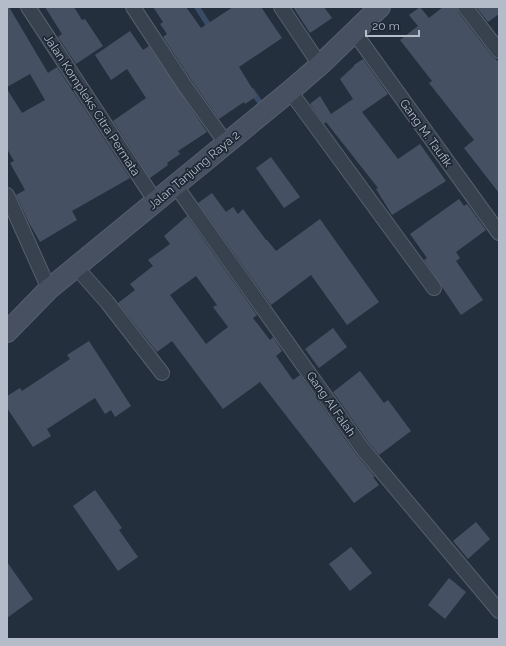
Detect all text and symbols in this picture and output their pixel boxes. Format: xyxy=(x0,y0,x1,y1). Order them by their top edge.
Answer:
scale bar xyxy=(366,12,419,38)
text: 20 m xyxy=(372,19,400,33)
street label: Jalan Kompleks Citra Permata xyxy=(41,32,143,178)
street label: Gang M. Taufik xyxy=(397,96,456,170)
street label: Jalan Tanjung Raya 2 xyxy=(145,128,243,212)
street label: Gang Al Falah xyxy=(303,369,359,439)

